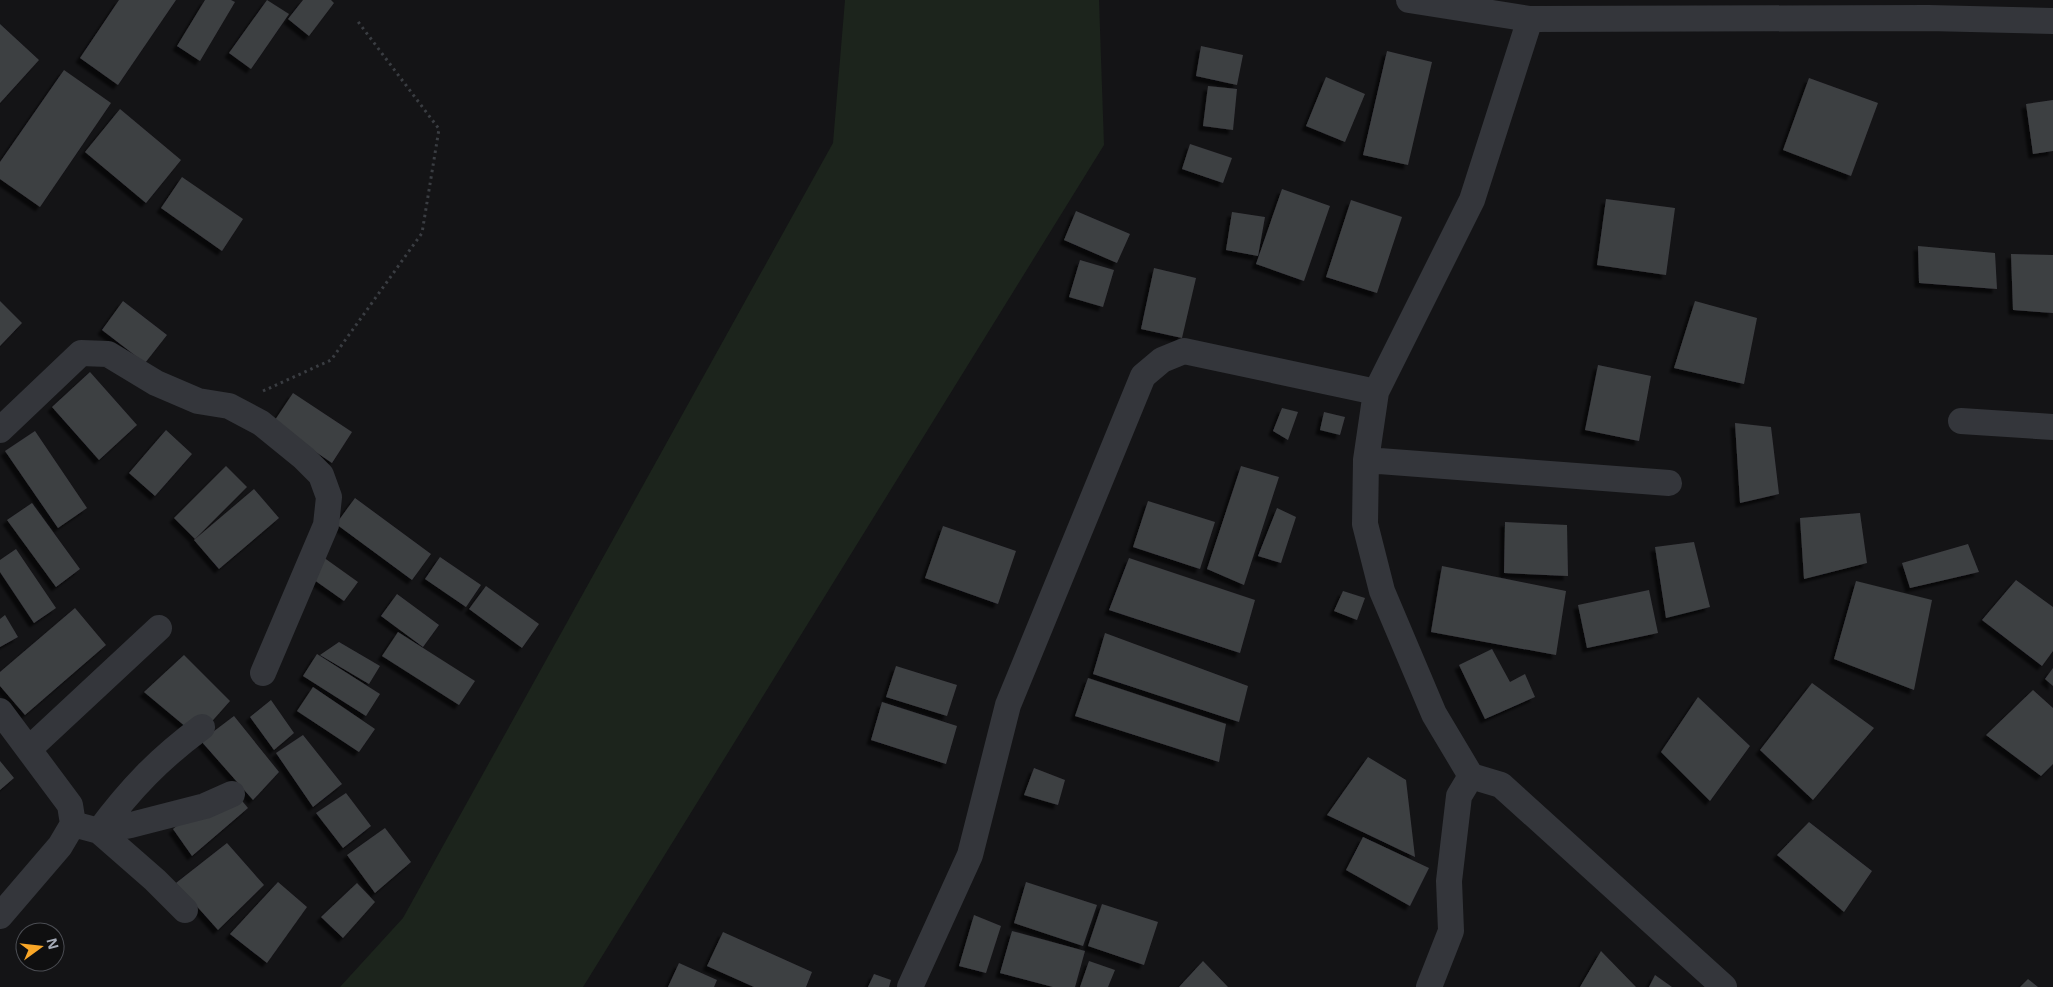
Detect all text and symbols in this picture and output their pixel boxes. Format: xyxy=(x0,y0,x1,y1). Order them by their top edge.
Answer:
north arrow xyxy=(15,922,65,972)
text: N xyxy=(42,936,64,951)

